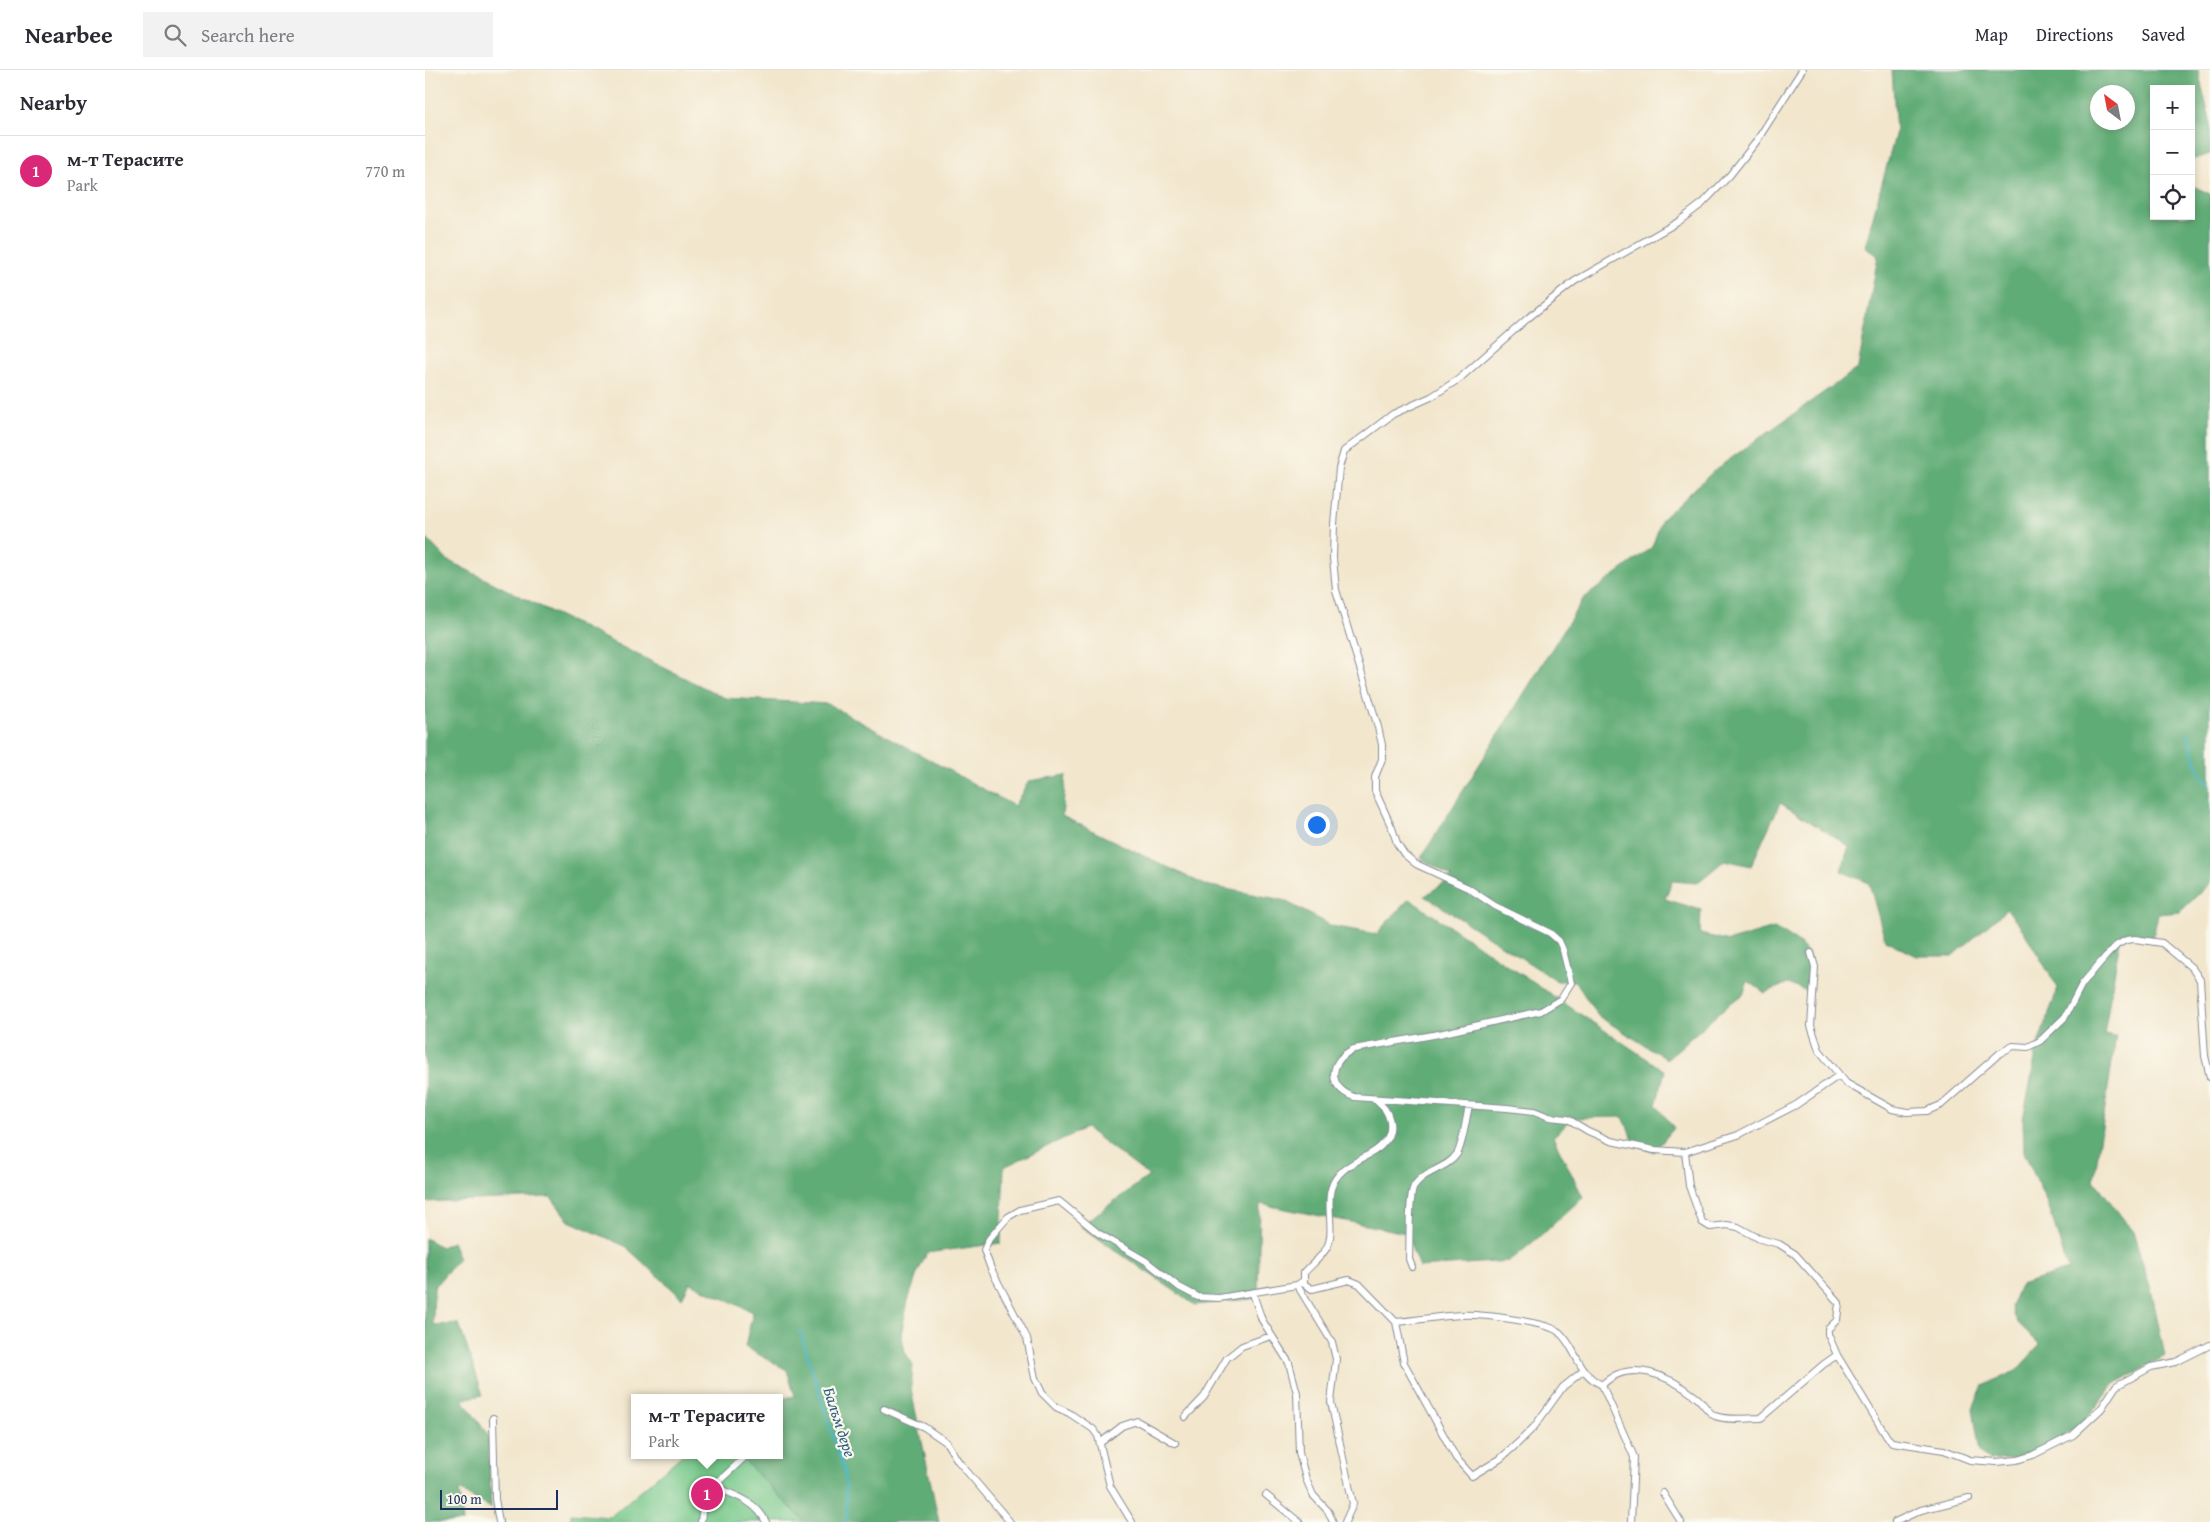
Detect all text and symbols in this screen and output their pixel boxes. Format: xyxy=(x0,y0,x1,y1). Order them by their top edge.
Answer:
search box xyxy=(143,12,493,57)
text: Nearbee xyxy=(25,17,113,52)
icon: search xyxy=(161,21,189,49)
text: Search here xyxy=(201,21,295,49)
text: Map xyxy=(1975,21,2008,48)
text: Directions xyxy=(2036,21,2113,48)
text: Saved xyxy=(2141,21,2185,48)
north arrow xyxy=(2090,85,2135,130)
map controls xyxy=(2150,85,2195,220)
button: + xyxy=(2150,85,2195,130)
text: Nearby xyxy=(20,87,87,118)
button: − xyxy=(2150,130,2195,175)
text: м-т Терасите xyxy=(67,145,184,173)
text: 1 xyxy=(32,159,40,183)
text: 770 m xyxy=(365,159,405,183)
text: Park xyxy=(67,173,98,197)
button: locate xyxy=(2150,175,2195,220)
your location xyxy=(1304,812,1330,838)
water label: Балъм дере xyxy=(817,1384,863,1461)
popup xyxy=(631,1394,783,1459)
text: м-т Терасите xyxy=(649,1401,765,1429)
text: Park xyxy=(649,1429,679,1453)
pin: 1 xyxy=(691,1475,723,1513)
scale bar xyxy=(440,1487,557,1510)
text: 100 m xyxy=(447,1489,482,1509)

